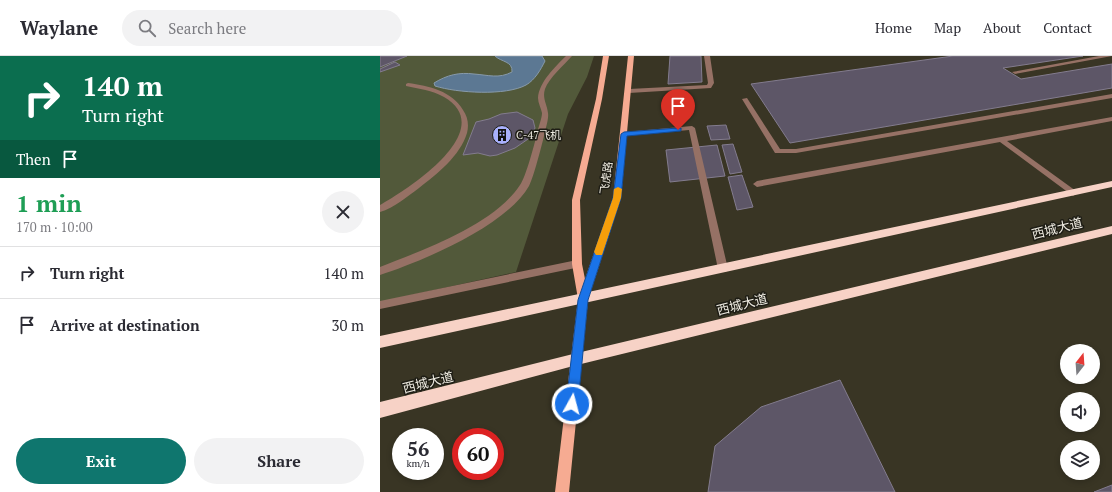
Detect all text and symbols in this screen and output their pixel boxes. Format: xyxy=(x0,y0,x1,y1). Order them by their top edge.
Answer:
search box xyxy=(122,10,402,46)
text: Waylane xyxy=(20,15,98,40)
icon: search xyxy=(136,17,158,39)
text: Search here xyxy=(168,18,246,38)
text: Home xyxy=(875,18,912,37)
text: Map xyxy=(934,18,961,37)
text: About xyxy=(983,18,1021,37)
text: Contact xyxy=(1043,18,1092,37)
text: 140 m xyxy=(82,67,163,104)
icon: right xyxy=(16,72,68,124)
pin xyxy=(661,89,695,130)
icon: arrive xyxy=(667,95,689,117)
text: Turn right xyxy=(82,103,164,127)
building icon: C-47飞机 xyxy=(491,124,513,146)
place label: C-47飞机 xyxy=(516,128,561,142)
icon: arrive xyxy=(59,148,81,170)
text: Then xyxy=(16,149,51,169)
street label: 飞虎路 xyxy=(597,161,615,195)
text: 1 min xyxy=(16,187,82,219)
button: close xyxy=(322,191,364,233)
street label: 西城大道 xyxy=(1030,213,1084,243)
text: 170 m · 10:00 xyxy=(16,218,93,236)
icon: right xyxy=(16,262,38,284)
text: Turn right xyxy=(50,263,125,283)
text: 140 m xyxy=(323,263,364,283)
street label: 西城大道 xyxy=(715,289,769,319)
icon: arrive xyxy=(16,314,38,336)
text: Arrive at destination xyxy=(50,315,200,335)
text: 30 m xyxy=(331,315,364,335)
north arrow xyxy=(1060,344,1100,384)
map controls xyxy=(1060,344,1100,480)
street label: 西城大道 xyxy=(401,367,455,397)
position arrow xyxy=(551,383,593,425)
button: sound xyxy=(1060,392,1100,432)
speed limit sign: 60 xyxy=(452,428,504,480)
text: 56 xyxy=(407,435,429,462)
button: Exit xyxy=(16,438,186,484)
button: Share xyxy=(194,438,364,484)
button: layers xyxy=(1060,440,1100,480)
text: km/h xyxy=(406,457,430,470)

